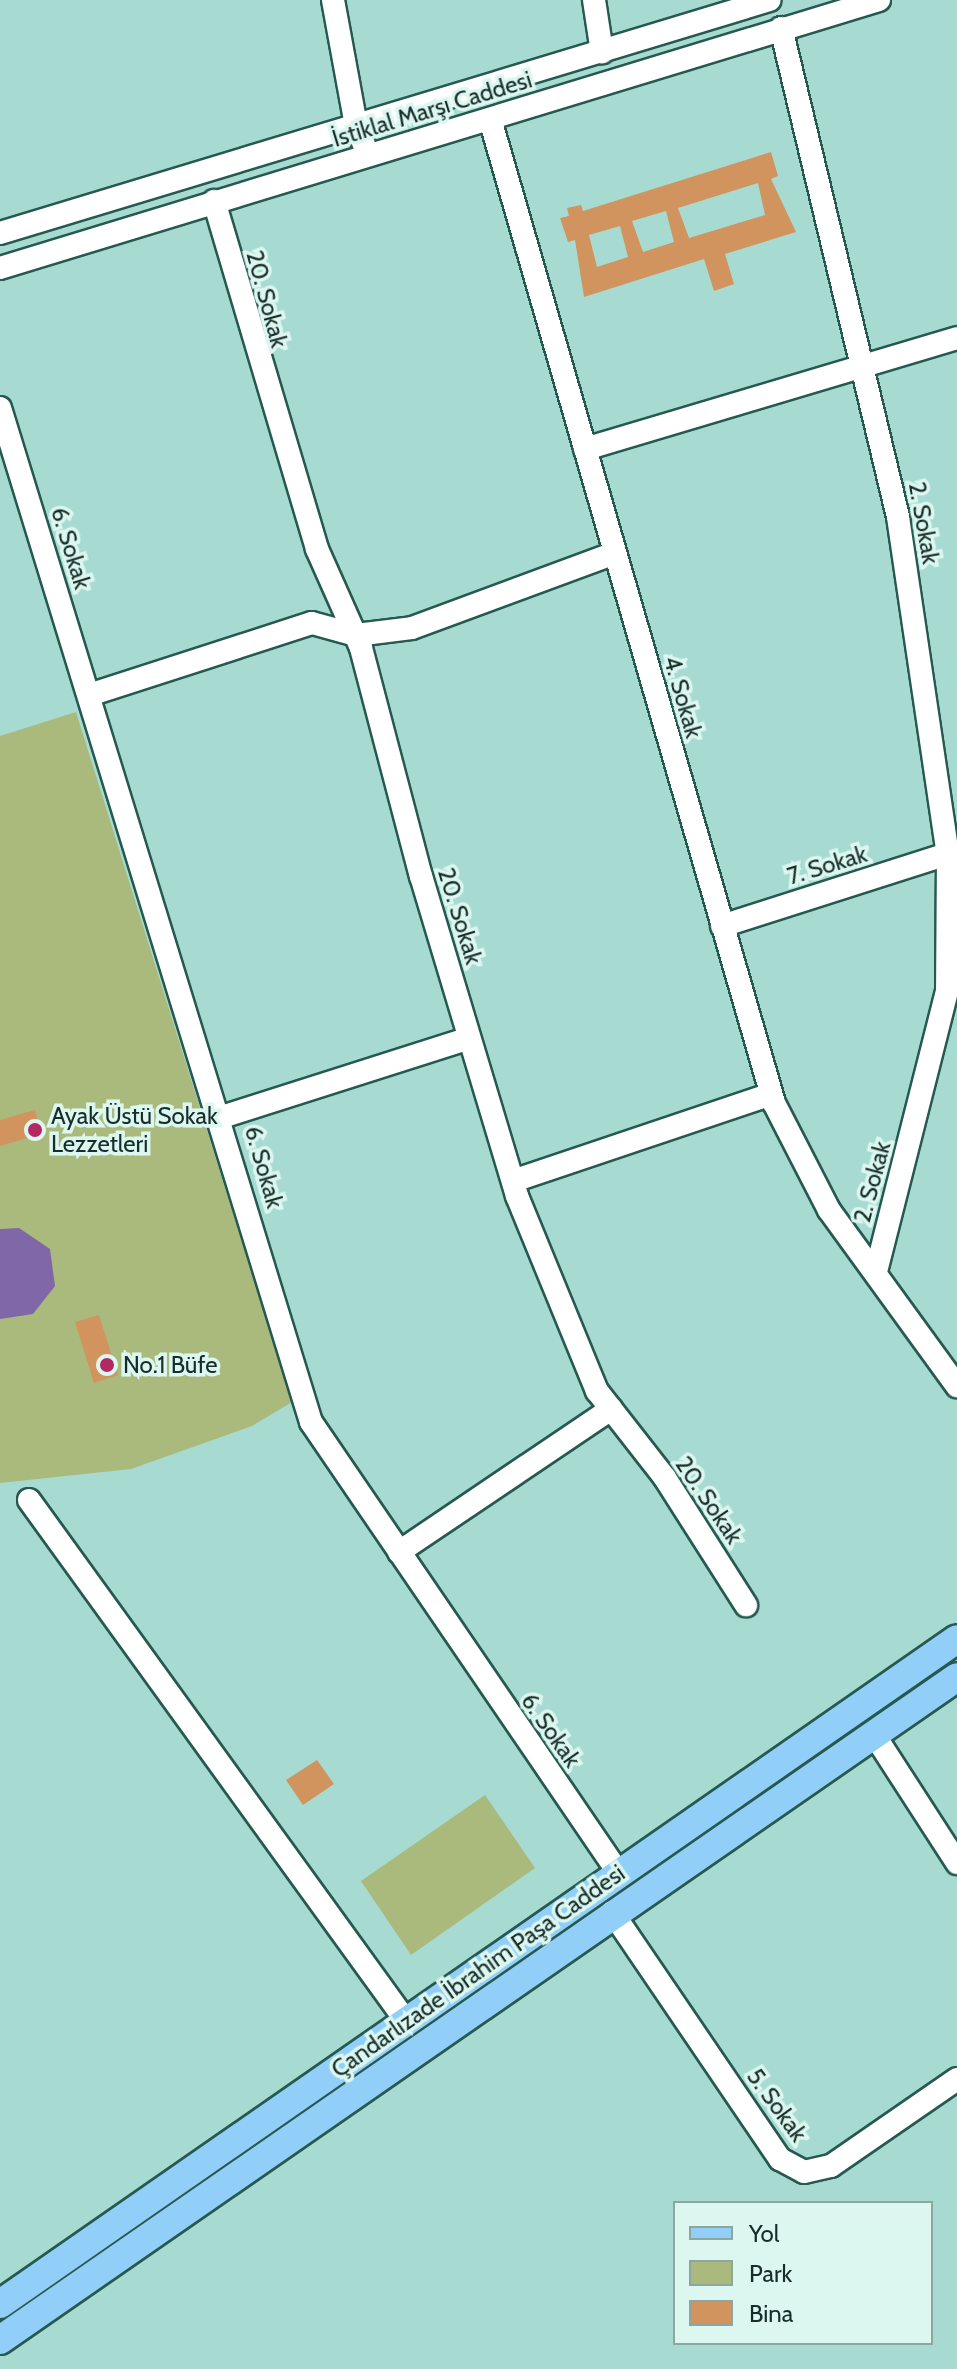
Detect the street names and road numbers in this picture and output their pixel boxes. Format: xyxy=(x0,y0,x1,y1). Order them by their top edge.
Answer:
street label: İstiklal Marşı Caddesi xyxy=(329,65,535,153)
street label: 20. Sokak xyxy=(240,247,294,351)
street label: 2. Sokak xyxy=(903,480,945,566)
street label: 6. Sokak xyxy=(45,504,97,592)
street label: 4. Sokak xyxy=(658,653,708,741)
street label: 7. Sokak xyxy=(784,839,870,891)
street label: 20. Sokak xyxy=(432,864,488,968)
street label: 6. Sokak xyxy=(239,1123,289,1211)
street label: 2. Sokak xyxy=(847,1138,897,1226)
street label: 20. Sokak xyxy=(669,1451,749,1549)
street label: 6. Sokak xyxy=(515,1687,587,1773)
street label: Çandarlızade İbrahim Paşa Caddesi xyxy=(326,1858,630,2084)
street label: 5. Sokak xyxy=(741,2063,813,2147)

